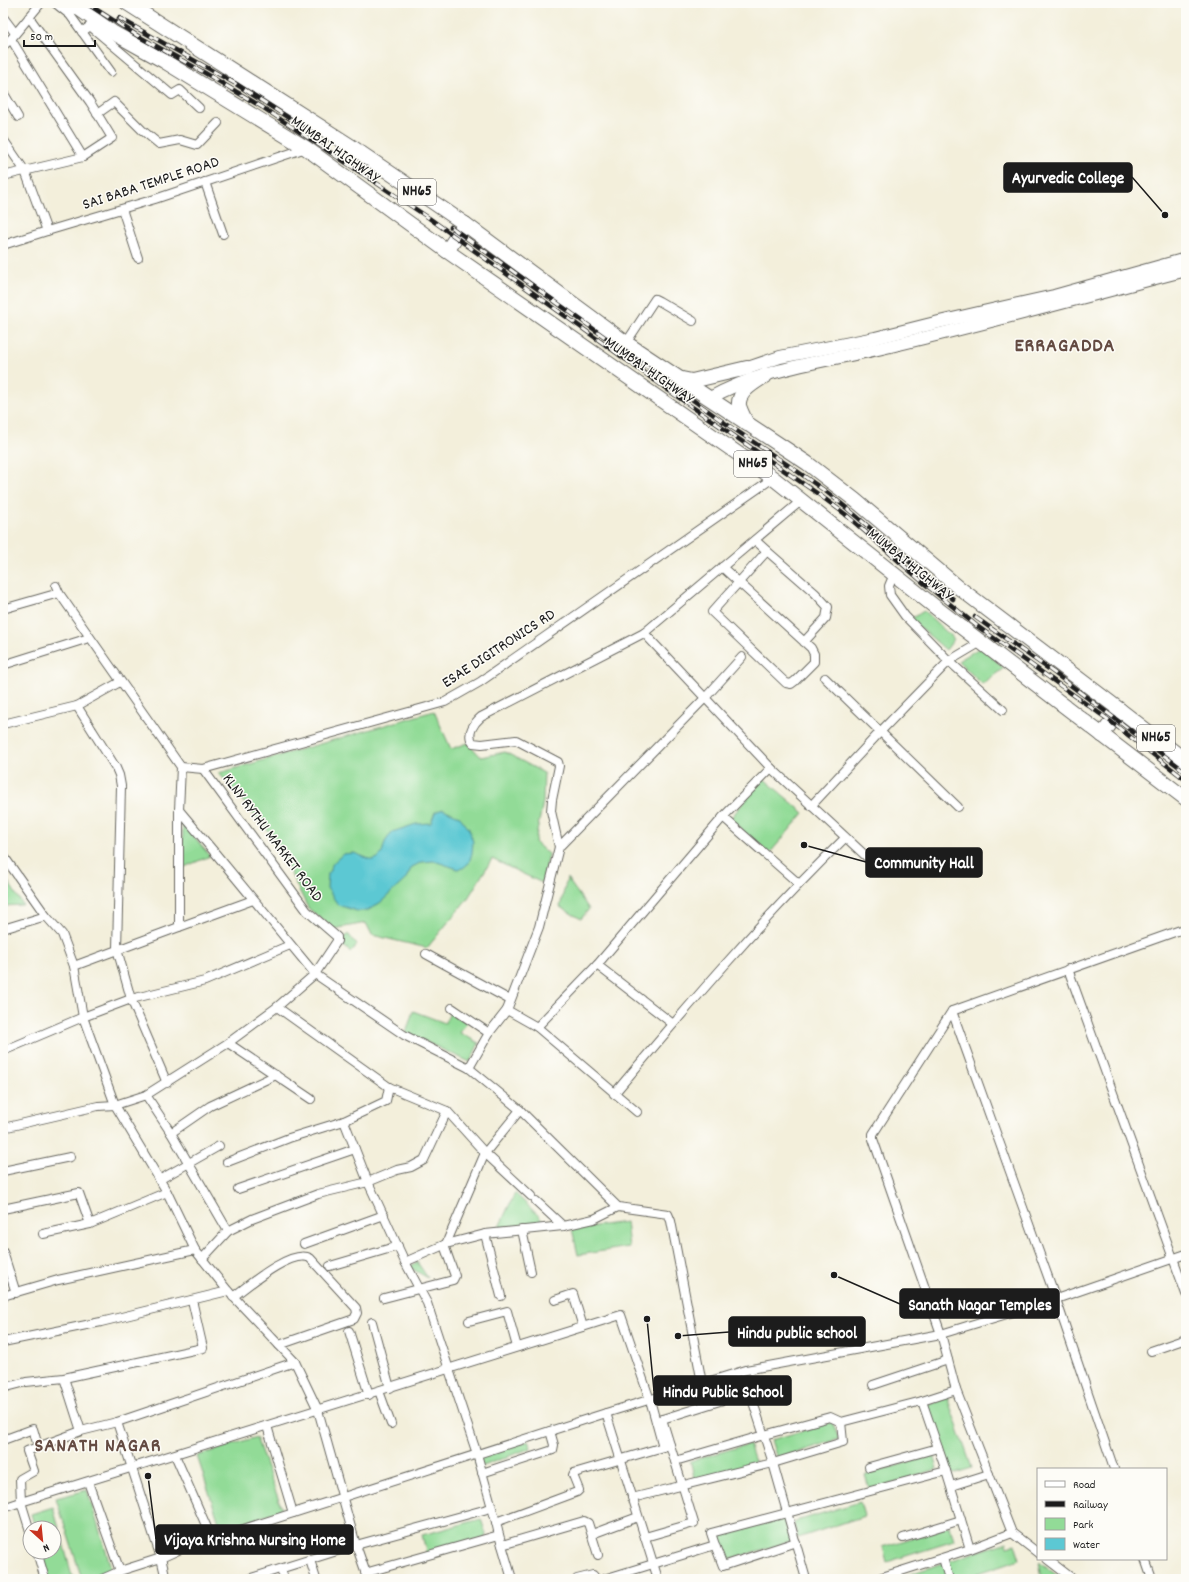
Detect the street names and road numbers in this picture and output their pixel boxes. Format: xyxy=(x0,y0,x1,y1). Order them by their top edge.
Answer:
street label: MUMBAI HIGHWAY xyxy=(286,111,385,190)
street label: SAI BABA TEMPLE ROAD xyxy=(80,151,222,217)
road number: NH65 xyxy=(398,179,436,205)
street label: MUMBAI HIGHWAY xyxy=(600,332,699,411)
road number: NH65 xyxy=(734,451,772,477)
street label: MUMBAI HIGHWAY xyxy=(862,523,959,608)
street label: ESAE DIGITRONICS RD xyxy=(438,604,560,694)
road number: NH65 xyxy=(1137,725,1175,751)
street label: KLNY RYTHU MARKET ROAD xyxy=(216,769,328,907)

